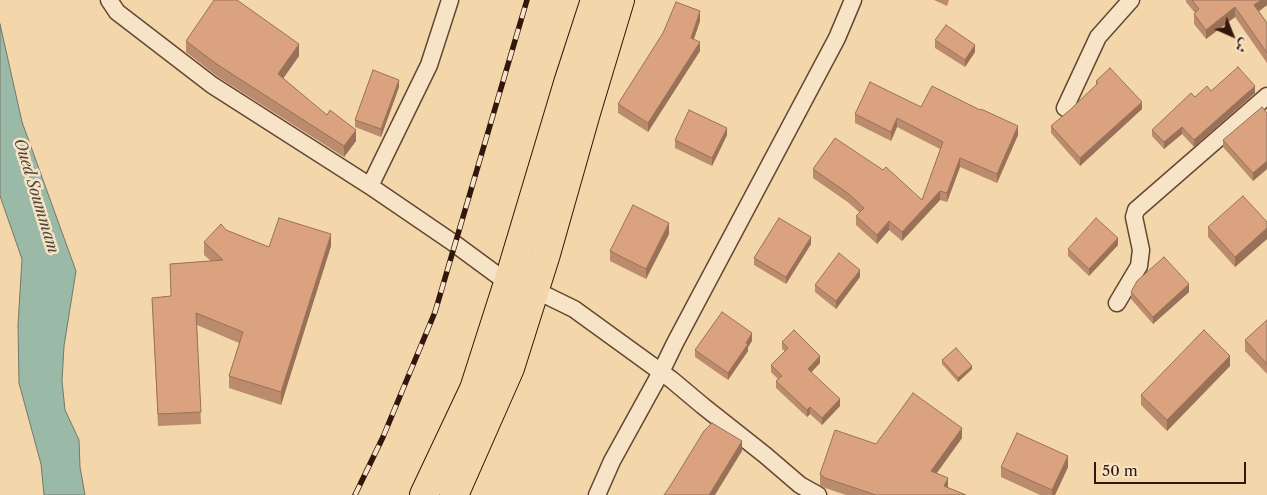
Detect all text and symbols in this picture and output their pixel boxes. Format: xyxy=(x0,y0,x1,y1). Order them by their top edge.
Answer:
north arrow xyxy=(1207,10,1257,60)
text: ش xyxy=(1231,34,1254,57)
water label: Oued Soummam xyxy=(9,136,63,256)
scale bar xyxy=(1097,452,1250,484)
text: 50 m xyxy=(1102,461,1138,480)

